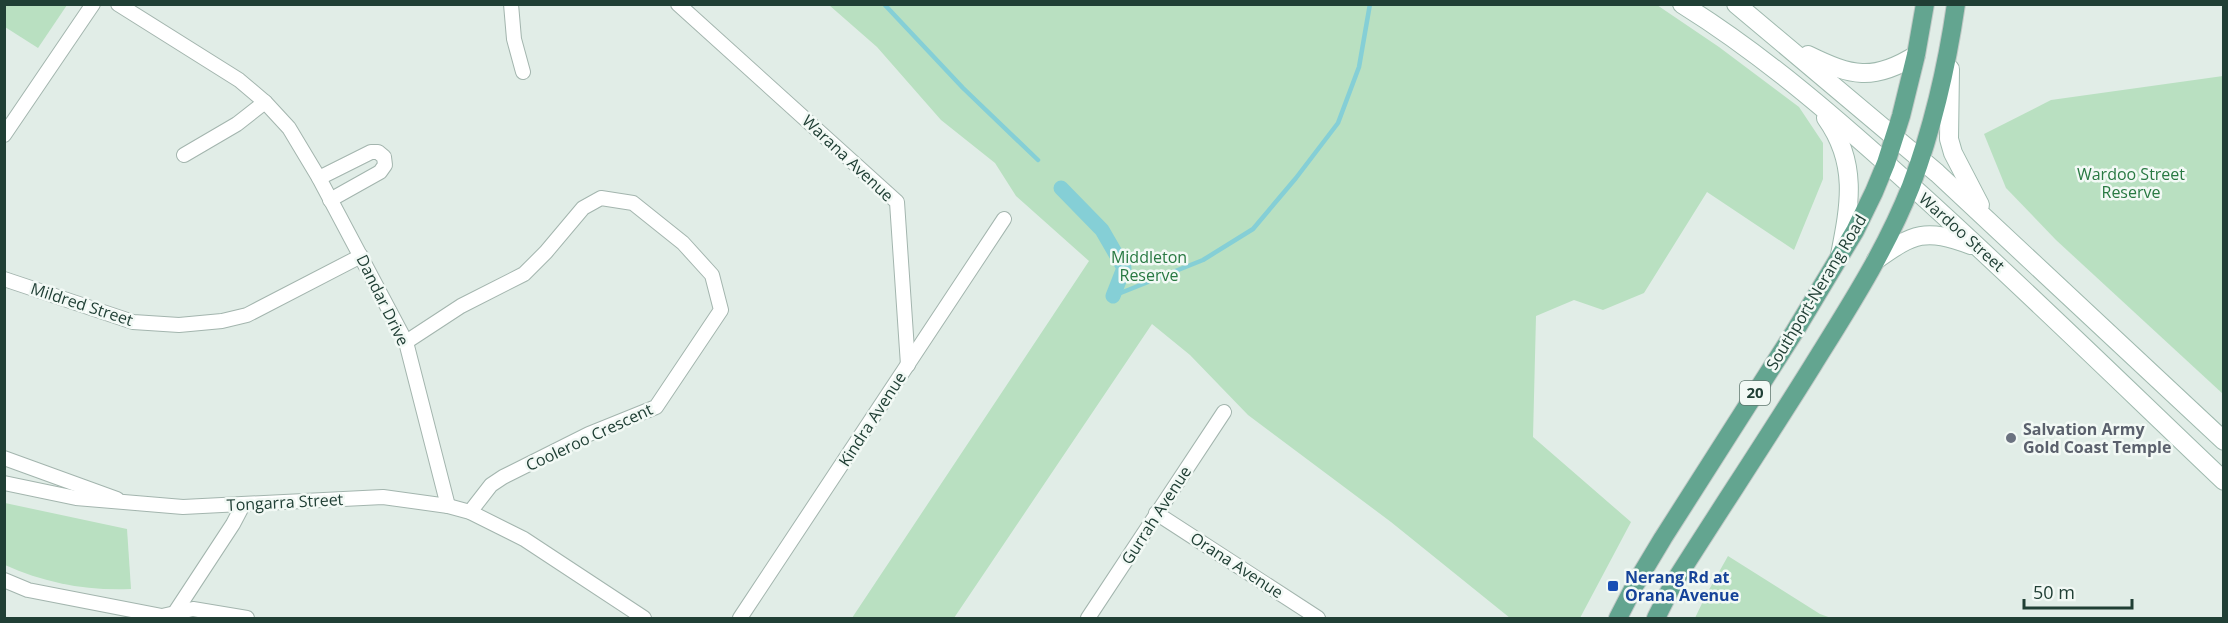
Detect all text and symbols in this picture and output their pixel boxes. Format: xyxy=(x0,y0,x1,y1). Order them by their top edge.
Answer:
street label: Warana Avenue xyxy=(797,110,899,206)
park label: Wardoo Street Reserve xyxy=(2077,163,2185,203)
street label: Wardoo Street xyxy=(1914,188,2010,277)
street label: Southport-Nerang Road xyxy=(1761,210,1871,374)
park label: Middleton Reserve xyxy=(1111,246,1187,286)
street label: Dandar Drive xyxy=(351,251,415,349)
street label: Mildred Street xyxy=(28,277,136,331)
street label: Kindra Avenue xyxy=(833,367,911,471)
road number: 20 xyxy=(1740,381,1770,405)
street label: Cooleroo Crescent xyxy=(522,398,656,476)
place label: Salvation Army Gold Coast Temple xyxy=(2023,418,2171,458)
marker: Salvation Army Gold Coast Temple xyxy=(2004,431,2018,445)
street label: Gurrah Avenue xyxy=(1116,462,1196,568)
street label: Tongarra Street xyxy=(226,488,344,516)
street label: Orana Avenue xyxy=(1186,527,1288,603)
place label: Nerang Rd at Orana Avenue xyxy=(1625,566,1739,606)
scale bar xyxy=(2024,572,2132,610)
marker: Nerang Rd at Orana Avenue xyxy=(1606,579,1620,593)
text: 50 m xyxy=(2033,580,2075,604)

